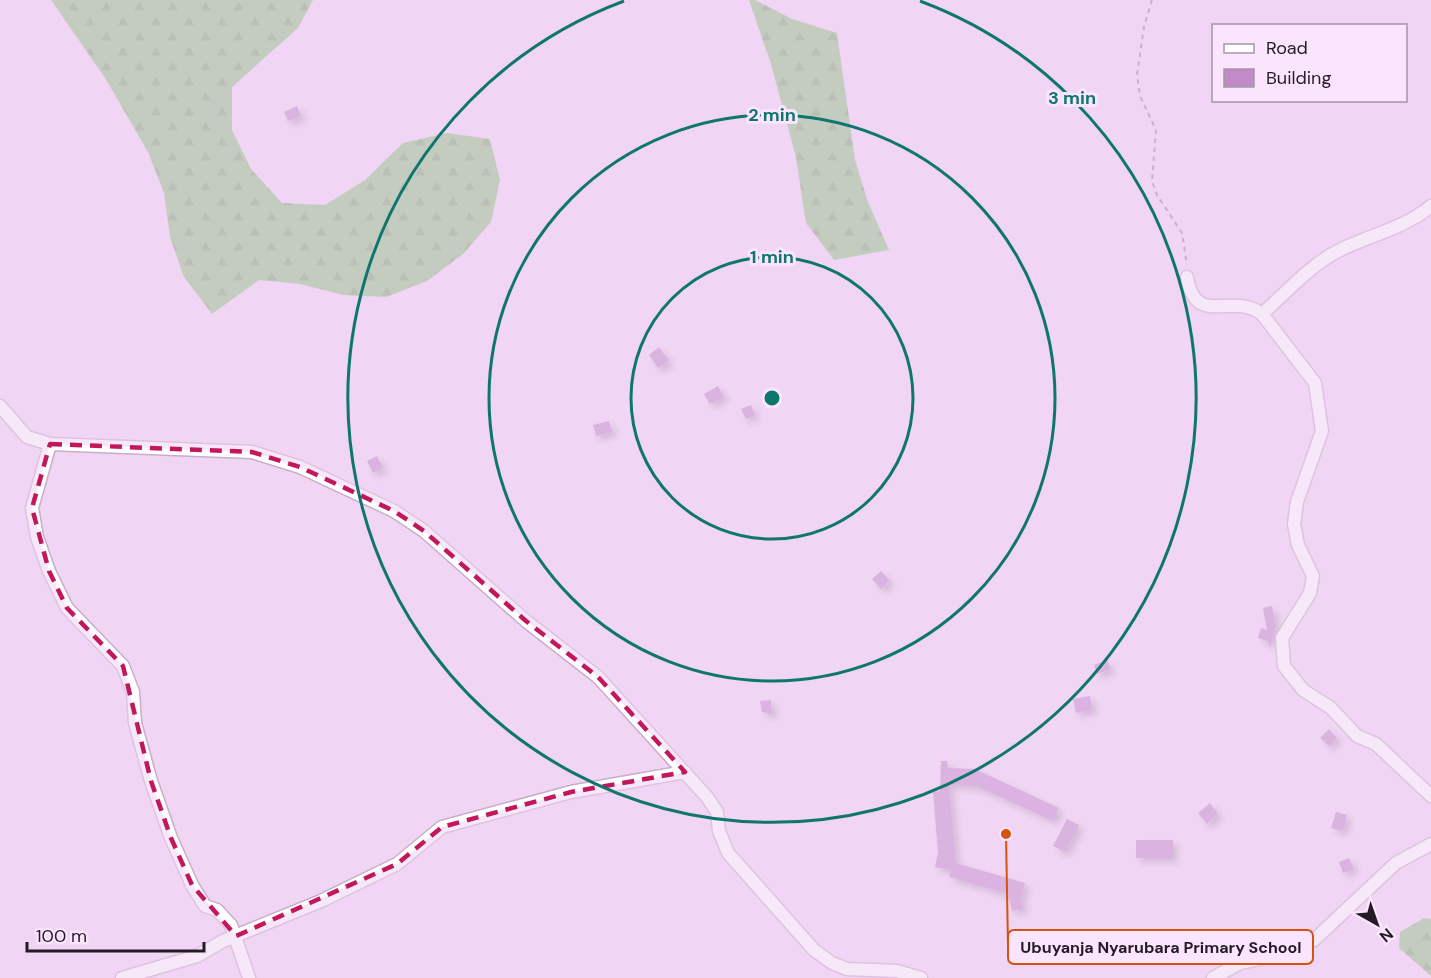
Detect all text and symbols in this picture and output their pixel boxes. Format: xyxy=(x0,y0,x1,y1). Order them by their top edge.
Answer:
legend xyxy=(1212,24,1407,102)
text: Road xyxy=(1266,36,1308,60)
text: Building xyxy=(1266,66,1331,90)
text: 3 min xyxy=(1048,86,1096,110)
text: 2 min xyxy=(748,103,796,127)
text: 1 min xyxy=(750,245,794,269)
centre of rings xyxy=(762,388,782,408)
north arrow xyxy=(1347,894,1407,954)
scale bar xyxy=(27,915,204,953)
text: N xyxy=(1375,923,1398,947)
text: 100 m xyxy=(36,924,87,948)
callout: Ubuyanja Nyarubara Primary School xyxy=(1008,930,1313,964)
text: Ubuyanja Nyarubara Primary School xyxy=(1020,937,1302,958)

